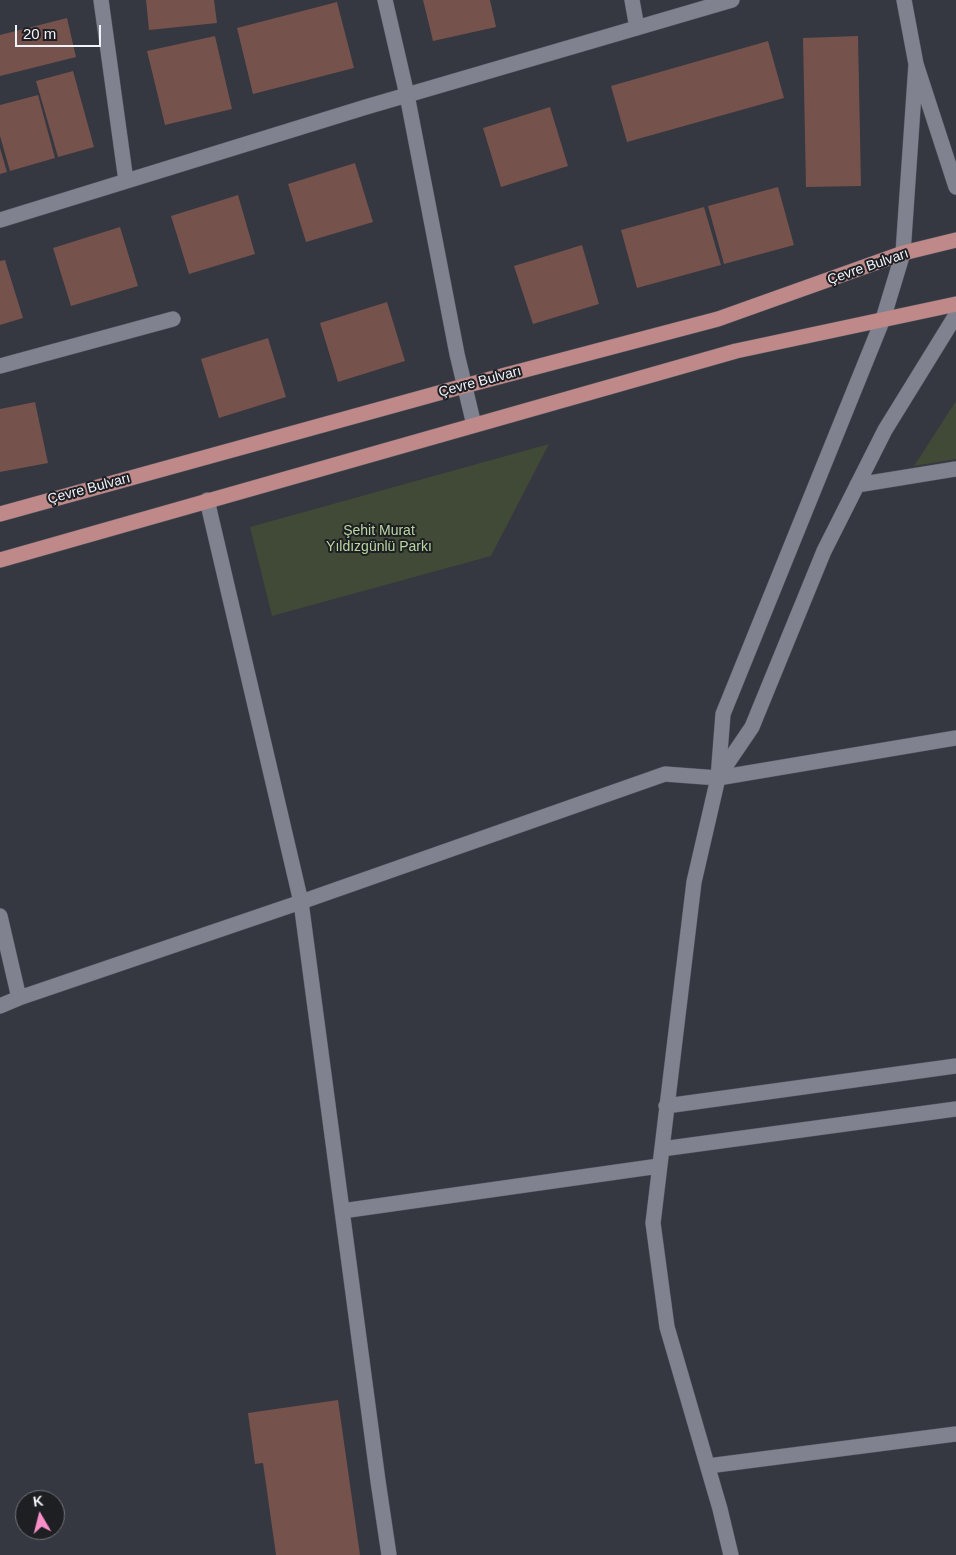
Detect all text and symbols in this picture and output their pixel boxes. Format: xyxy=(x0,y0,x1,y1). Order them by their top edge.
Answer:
scale bar xyxy=(18,15,104,47)
text: 20 m xyxy=(23,25,56,42)
street label: Çevre Bulvarı xyxy=(825,245,911,289)
street label: Çevre Bulvarı xyxy=(437,363,523,401)
street label: Çevre Bulvarı xyxy=(46,470,132,508)
park label: Şehit Murat Yıldızgünlü Parkı xyxy=(326,523,432,556)
north arrow xyxy=(15,1490,65,1540)
text: K xyxy=(32,1493,44,1510)

